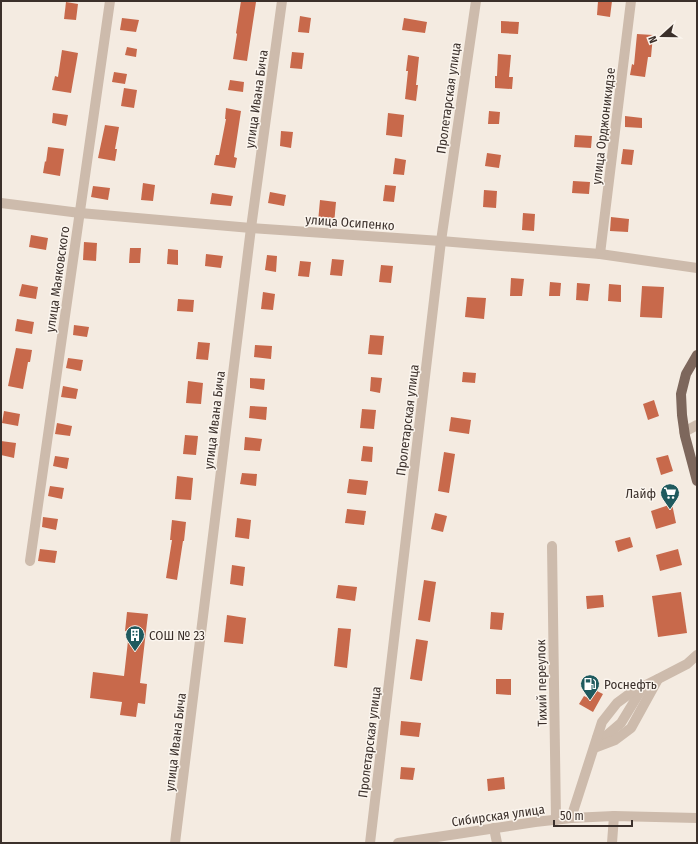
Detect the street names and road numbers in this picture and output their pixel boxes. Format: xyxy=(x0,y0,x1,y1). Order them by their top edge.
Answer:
street label: Пролетарская улица xyxy=(433,41,464,155)
street label: улица Ивана Бича xyxy=(242,49,271,149)
street label: улица Орджоникидзе xyxy=(589,67,618,185)
street label: улица Осипенко xyxy=(305,212,395,233)
street label: улица Маяковского xyxy=(43,225,72,333)
street label: Пролетарская улица xyxy=(393,363,422,477)
street label: улица Ивана Бича xyxy=(201,370,228,470)
street label: Тихий переулок xyxy=(533,639,550,727)
street label: Пролетарская улица xyxy=(355,685,384,799)
street label: улица Ивана Бича xyxy=(162,692,189,792)
street label: Сибирская улица xyxy=(451,802,546,829)

